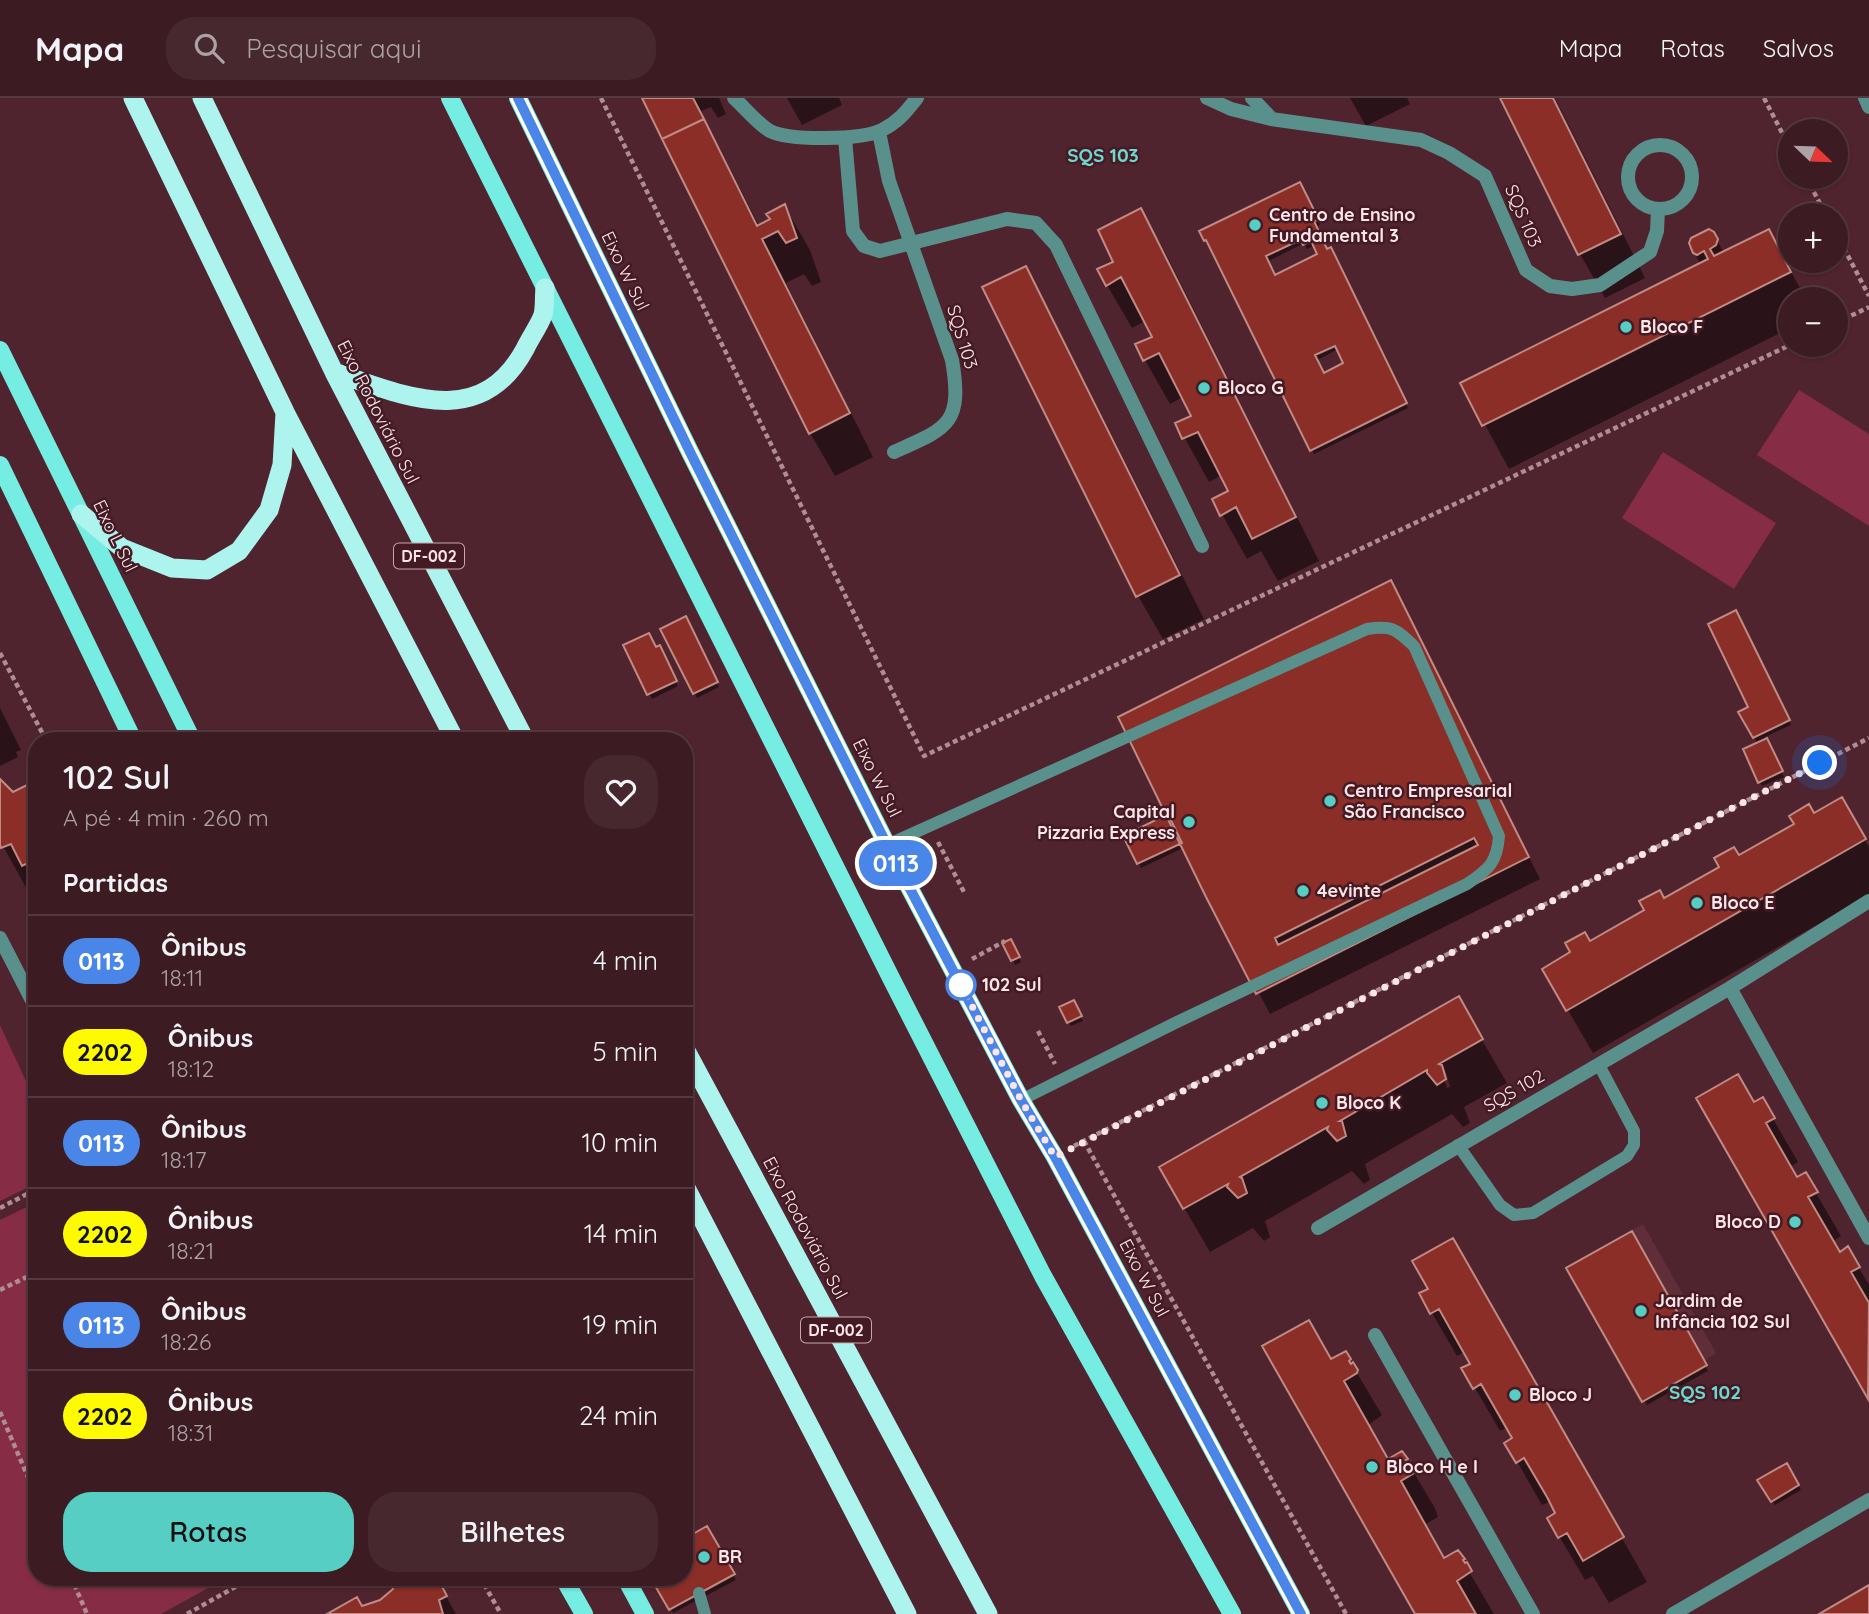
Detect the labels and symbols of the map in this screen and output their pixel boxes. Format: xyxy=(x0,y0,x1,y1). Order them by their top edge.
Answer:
north arrow xyxy=(1778,119,1848,189)
district label: SQS 103 xyxy=(1067,143,1139,167)
street label: SQS 103 xyxy=(1500,181,1547,251)
place label: Centro de Ensino Fundamental 3 xyxy=(1269,203,1416,247)
marker: Centro de Ensino Fundamental 3 xyxy=(1247,217,1263,233)
street label: Eixo W Sul xyxy=(596,227,654,314)
street label: SQS 103 xyxy=(942,302,983,372)
place label: Bloco F xyxy=(1640,315,1703,338)
marker: Bloco F xyxy=(1618,319,1634,335)
street label: Eixo Rodoviário Sul xyxy=(332,336,425,488)
place label: Bloco G xyxy=(1218,376,1284,399)
marker: Bloco G xyxy=(1196,380,1212,396)
street label: Eixo L Sul xyxy=(88,496,143,576)
road number: DF-002 xyxy=(394,544,464,569)
street label: Eixo W Sul xyxy=(848,735,907,821)
your location xyxy=(1802,745,1837,780)
place label: Centro Empresarial São Francisco xyxy=(1344,779,1512,823)
marker: Centro Empresarial São Francisco xyxy=(1322,793,1338,809)
place label: Capital Pizzaria Express xyxy=(1037,800,1175,844)
marker: Capital Pizzaria Express xyxy=(1181,814,1197,830)
line badge: 0113 xyxy=(847,840,945,886)
place label: 4evinte xyxy=(1317,879,1381,902)
marker: 4evinte xyxy=(1295,883,1311,899)
place label: Bloco E xyxy=(1711,891,1775,914)
marker: Bloco E xyxy=(1689,895,1705,911)
marker: 102 Sul xyxy=(946,970,976,1000)
place label: 102 Sul xyxy=(982,973,1042,996)
street label: SQS 102 xyxy=(1479,1064,1548,1117)
place label: Bloco K xyxy=(1336,1091,1401,1114)
marker: Bloco K xyxy=(1314,1095,1330,1111)
street label: Eixo Rodoviário Sul xyxy=(758,1152,853,1303)
place label: Bloco D xyxy=(1715,1210,1781,1233)
marker: Bloco D xyxy=(1787,1214,1803,1230)
street label: Eixo W Sul xyxy=(1114,1235,1175,1321)
place label: Jardim de Infância 102 Sul xyxy=(1655,1289,1790,1333)
marker: Jardim de Infância 102 Sul xyxy=(1633,1303,1649,1319)
road number: DF-002 xyxy=(801,1318,871,1342)
district label: SQS 102 xyxy=(1669,1380,1741,1404)
place label: Bloco J xyxy=(1529,1383,1592,1406)
marker: Bloco J xyxy=(1507,1387,1523,1403)
place label: Bloco H e I xyxy=(1386,1455,1478,1478)
marker: Bloco H e I xyxy=(1364,1459,1380,1475)
place label: BR xyxy=(718,1545,742,1568)
marker: BR xyxy=(696,1549,712,1565)

